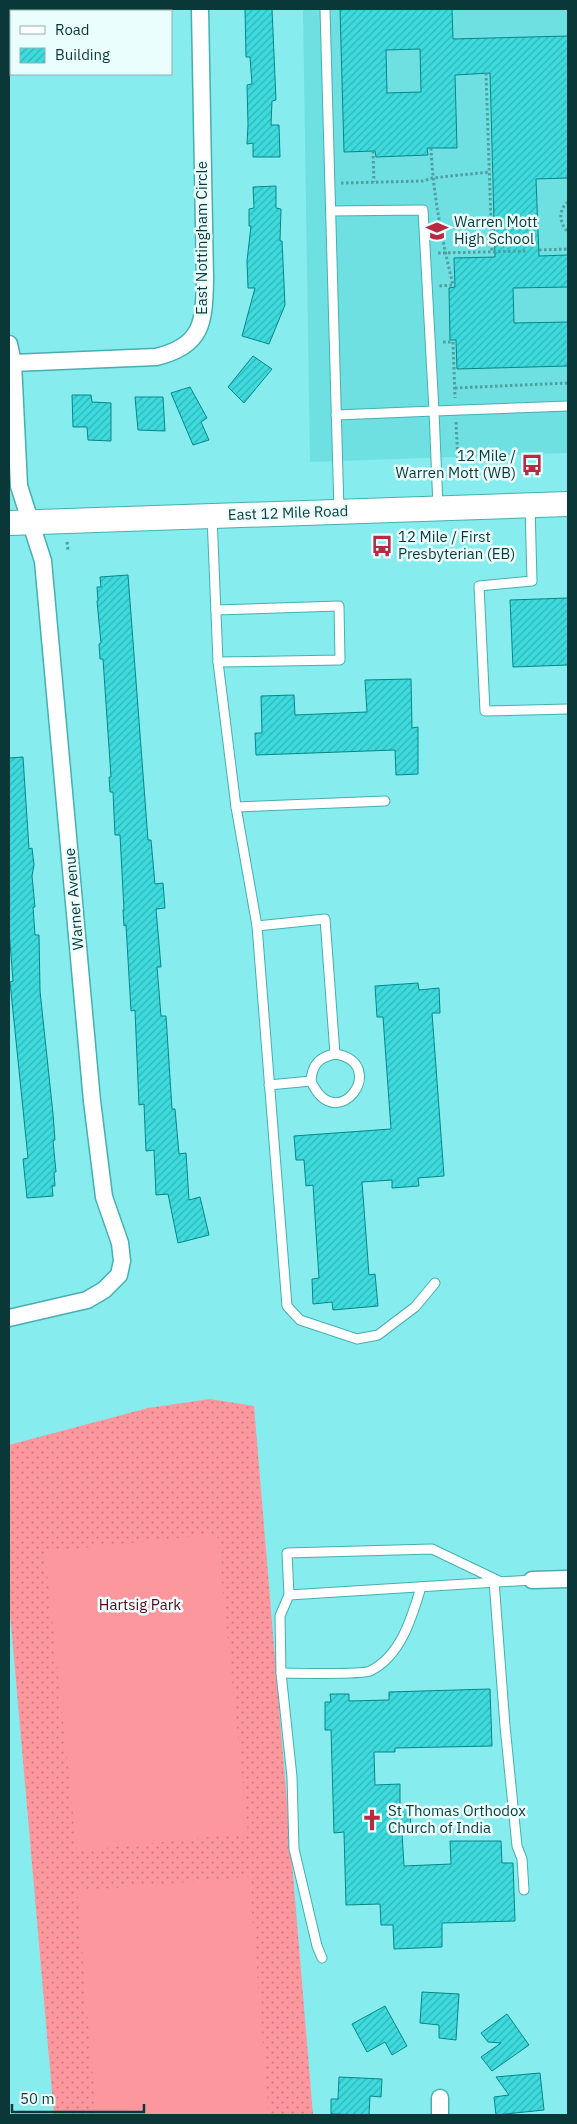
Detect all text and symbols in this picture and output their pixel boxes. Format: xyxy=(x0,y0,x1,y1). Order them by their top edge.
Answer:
legend xyxy=(10,10,172,75)
text: Road xyxy=(55,20,90,39)
text: Building xyxy=(55,45,110,64)
street label: East Nottingham Circle xyxy=(192,161,211,315)
place label: Warren Mott High School xyxy=(454,212,537,248)
school or university icon: Warren Mott High School xyxy=(424,218,450,244)
place label: 12 Mile / Warren Mott (WB) xyxy=(396,446,516,482)
bus stop icon: 12 Mile / Warren Mott (WB) xyxy=(519,452,545,478)
street label: East 12 Mile Road xyxy=(227,501,349,524)
place label: 12 Mile / First Presbyterian (EB) xyxy=(398,527,515,563)
bus stop icon: 12 Mile / First Presbyterian (EB) xyxy=(369,533,395,559)
street label: Warner Avenue xyxy=(60,847,87,951)
park label: Hartsig Park xyxy=(99,1595,181,1614)
place label: St Thomas Orthodox Church of India xyxy=(388,1801,526,1837)
church icon: St Thomas Orthodox Church of India xyxy=(359,1807,385,1833)
scale bar xyxy=(12,2082,145,2114)
text: 50 m xyxy=(20,2089,55,2108)

